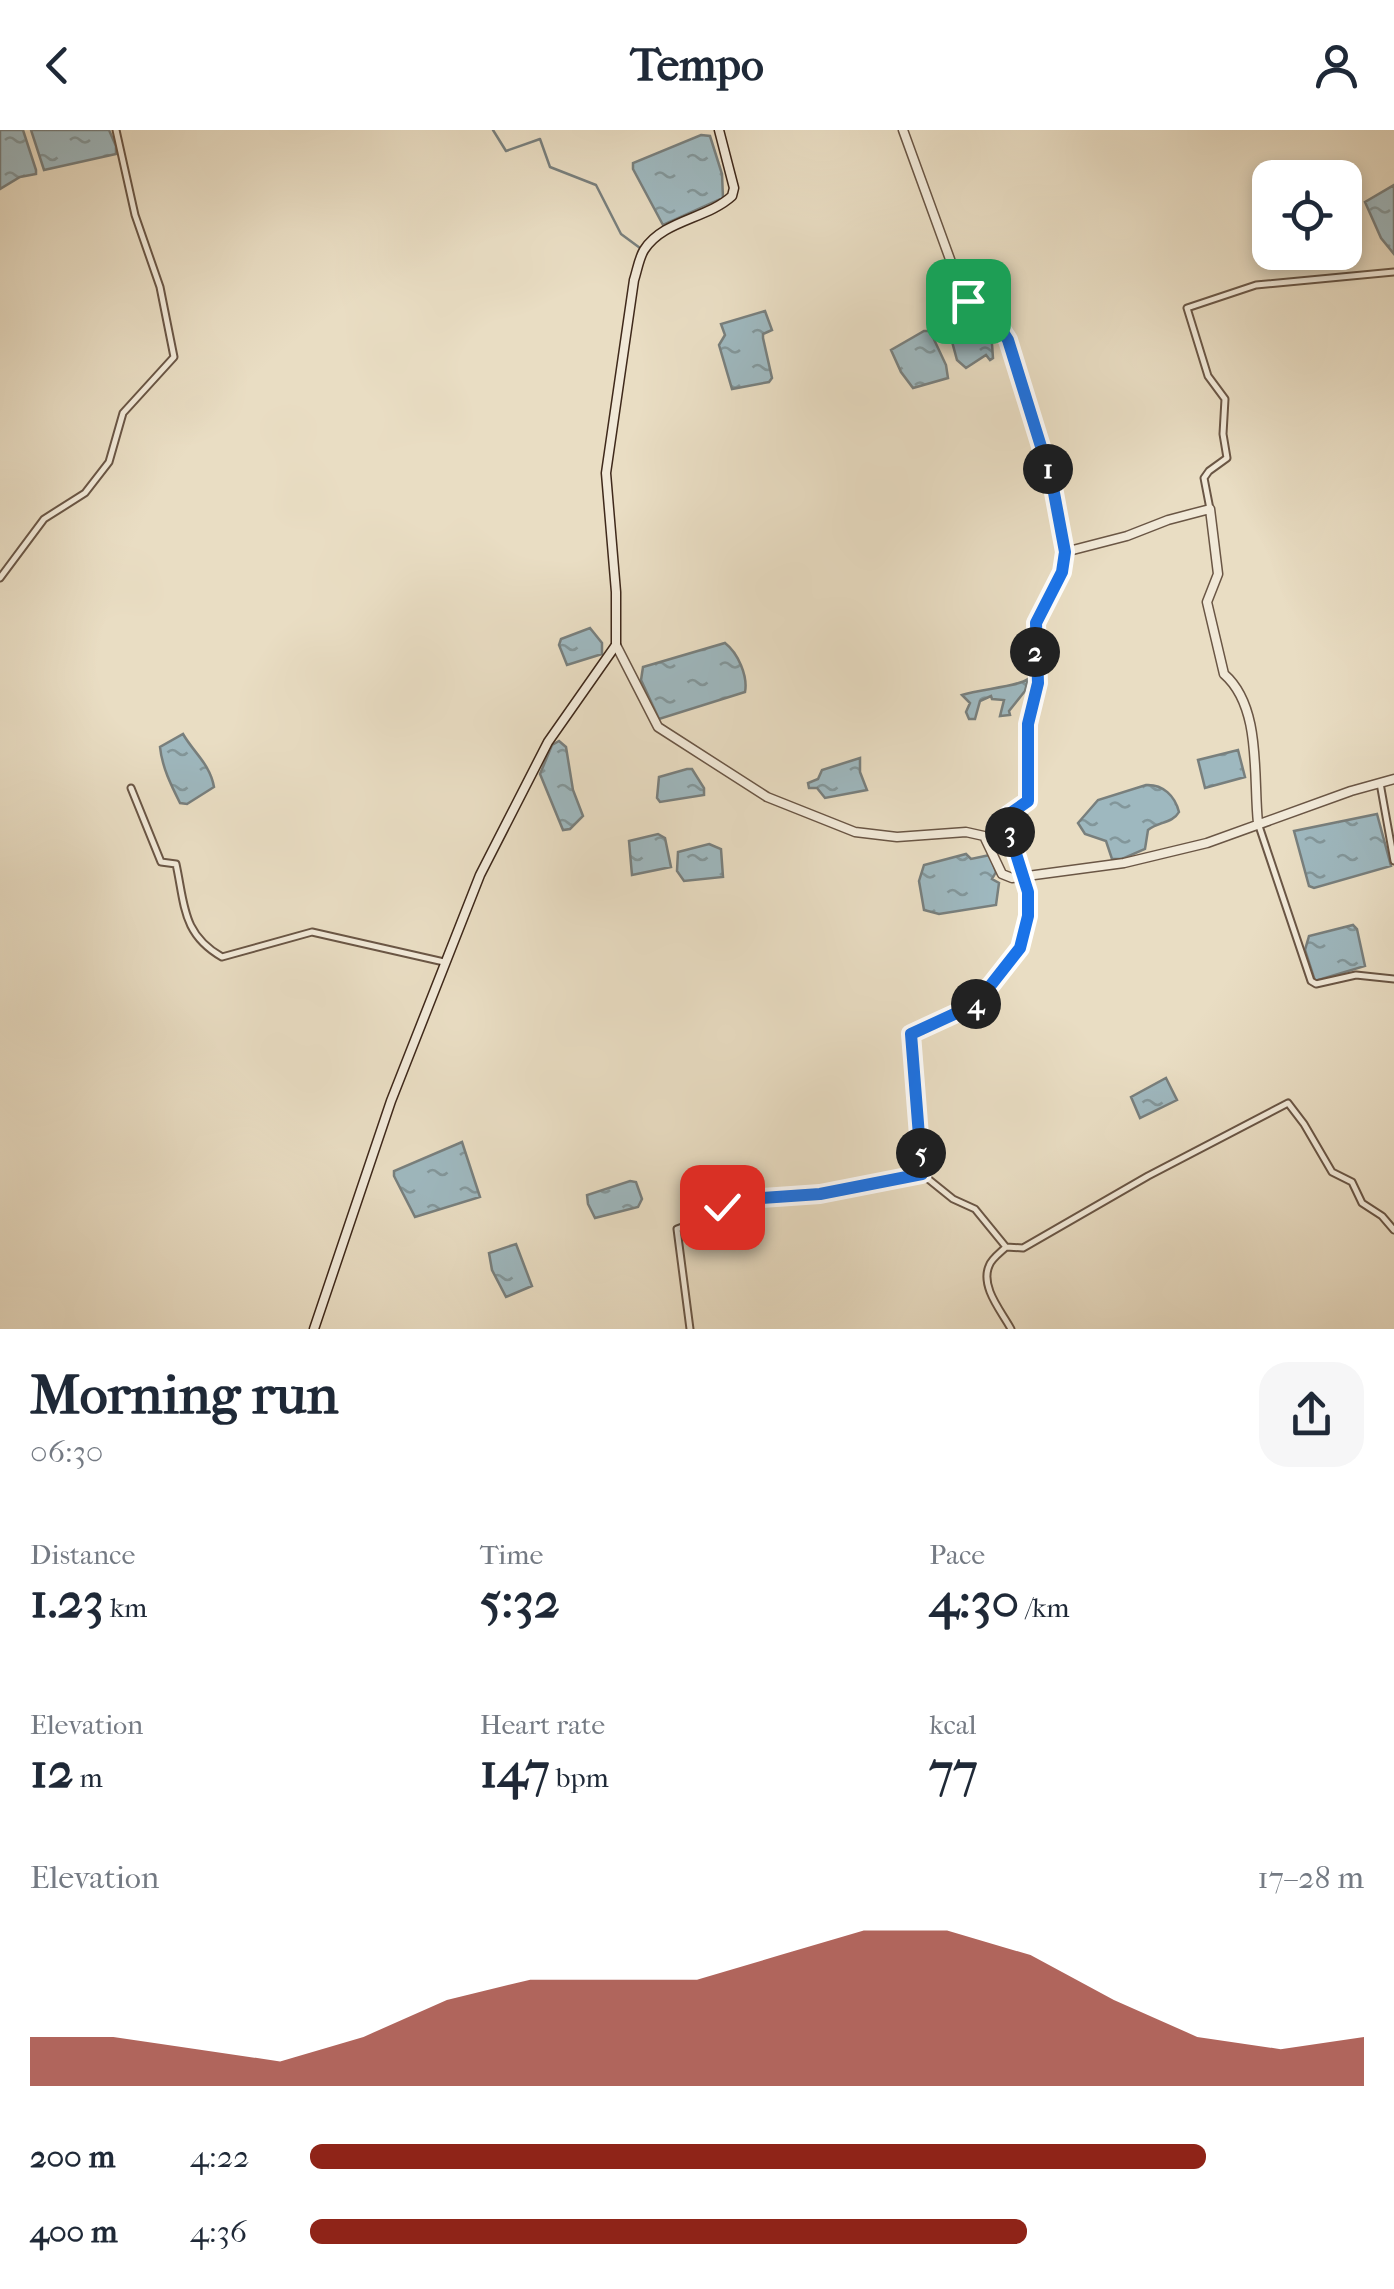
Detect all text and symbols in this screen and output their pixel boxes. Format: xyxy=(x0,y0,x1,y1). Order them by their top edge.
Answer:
icon: back xyxy=(30,38,85,93)
icon: person xyxy=(1309,38,1364,93)
text: Tempo xyxy=(630,39,764,92)
map controls xyxy=(1252,160,1362,270)
button: locate xyxy=(1252,160,1362,270)
pin xyxy=(926,259,1011,344)
icon: arrive xyxy=(941,274,996,329)
pin: 1 xyxy=(1023,444,1073,494)
text: 1 xyxy=(1043,452,1053,485)
pin: 2 xyxy=(1010,627,1060,677)
text: 2 xyxy=(1028,635,1042,668)
pin: 3 xyxy=(985,807,1035,857)
text: 3 xyxy=(1004,815,1016,848)
pin: 4 xyxy=(951,979,1001,1029)
text: 4 xyxy=(968,987,984,1020)
pin: 5 xyxy=(896,1128,946,1178)
text: 5 xyxy=(915,1136,927,1169)
pin xyxy=(680,1165,765,1250)
icon: check xyxy=(695,1180,750,1235)
button: share xyxy=(1259,1362,1364,1467)
text: Morning run xyxy=(30,1363,338,1427)
text: 06:30 xyxy=(30,1433,104,1470)
text: Distance xyxy=(30,1538,135,1571)
text: Time xyxy=(480,1538,543,1571)
text: Pace xyxy=(929,1538,985,1571)
text: 1.23 xyxy=(30,1571,104,1630)
text: 5:32 xyxy=(480,1571,560,1630)
text: 4:30 xyxy=(929,1571,1019,1630)
text: km xyxy=(104,1591,147,1624)
text: /km xyxy=(1019,1591,1070,1624)
text: Elevation xyxy=(30,1708,143,1741)
text: Heart rate xyxy=(480,1708,605,1741)
text: kcal xyxy=(929,1708,976,1741)
text: 12 xyxy=(30,1741,74,1800)
text: 147 xyxy=(480,1741,550,1800)
text: 77 xyxy=(929,1741,978,1800)
text: m xyxy=(74,1761,103,1794)
text: bpm xyxy=(550,1761,609,1794)
text: Elevation xyxy=(30,1859,159,1896)
text: 17–28 m xyxy=(1257,1859,1364,1896)
text: 200 m xyxy=(30,2138,115,2175)
text: 4:22 xyxy=(190,2138,250,2175)
text: 400 m xyxy=(30,2213,118,2250)
text: 4:36 xyxy=(190,2213,247,2250)

